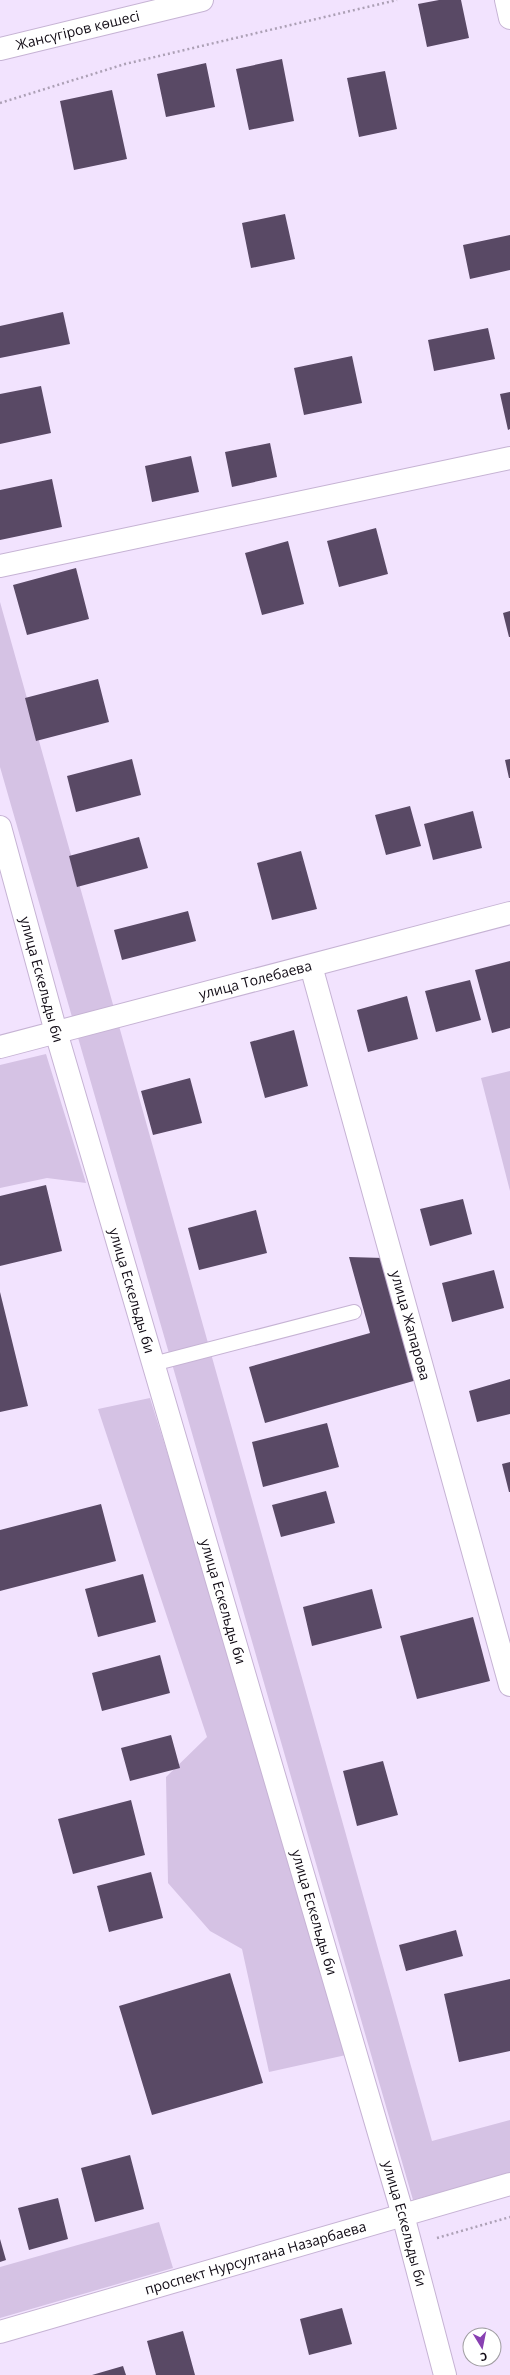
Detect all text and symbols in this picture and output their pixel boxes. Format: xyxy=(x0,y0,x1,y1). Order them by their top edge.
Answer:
street label: Жансүгіров көшесі xyxy=(14,5,141,54)
street label: улица Ескельды би xyxy=(16,914,69,1044)
street label: улица Толебаева xyxy=(197,956,314,1003)
street label: улица Ескельды би xyxy=(105,1226,160,1355)
street label: улица Жапарова xyxy=(387,1268,435,1382)
street label: улица Ескельды би xyxy=(196,1536,251,1666)
street label: улица Ескельды би xyxy=(287,1847,342,1977)
street label: улица Ескельды би xyxy=(379,2158,431,2288)
street label: проспект Нурсултана Назарбаева xyxy=(142,2216,368,2299)
north arrow xyxy=(462,2327,502,2367)
text: С xyxy=(479,2349,489,2365)

